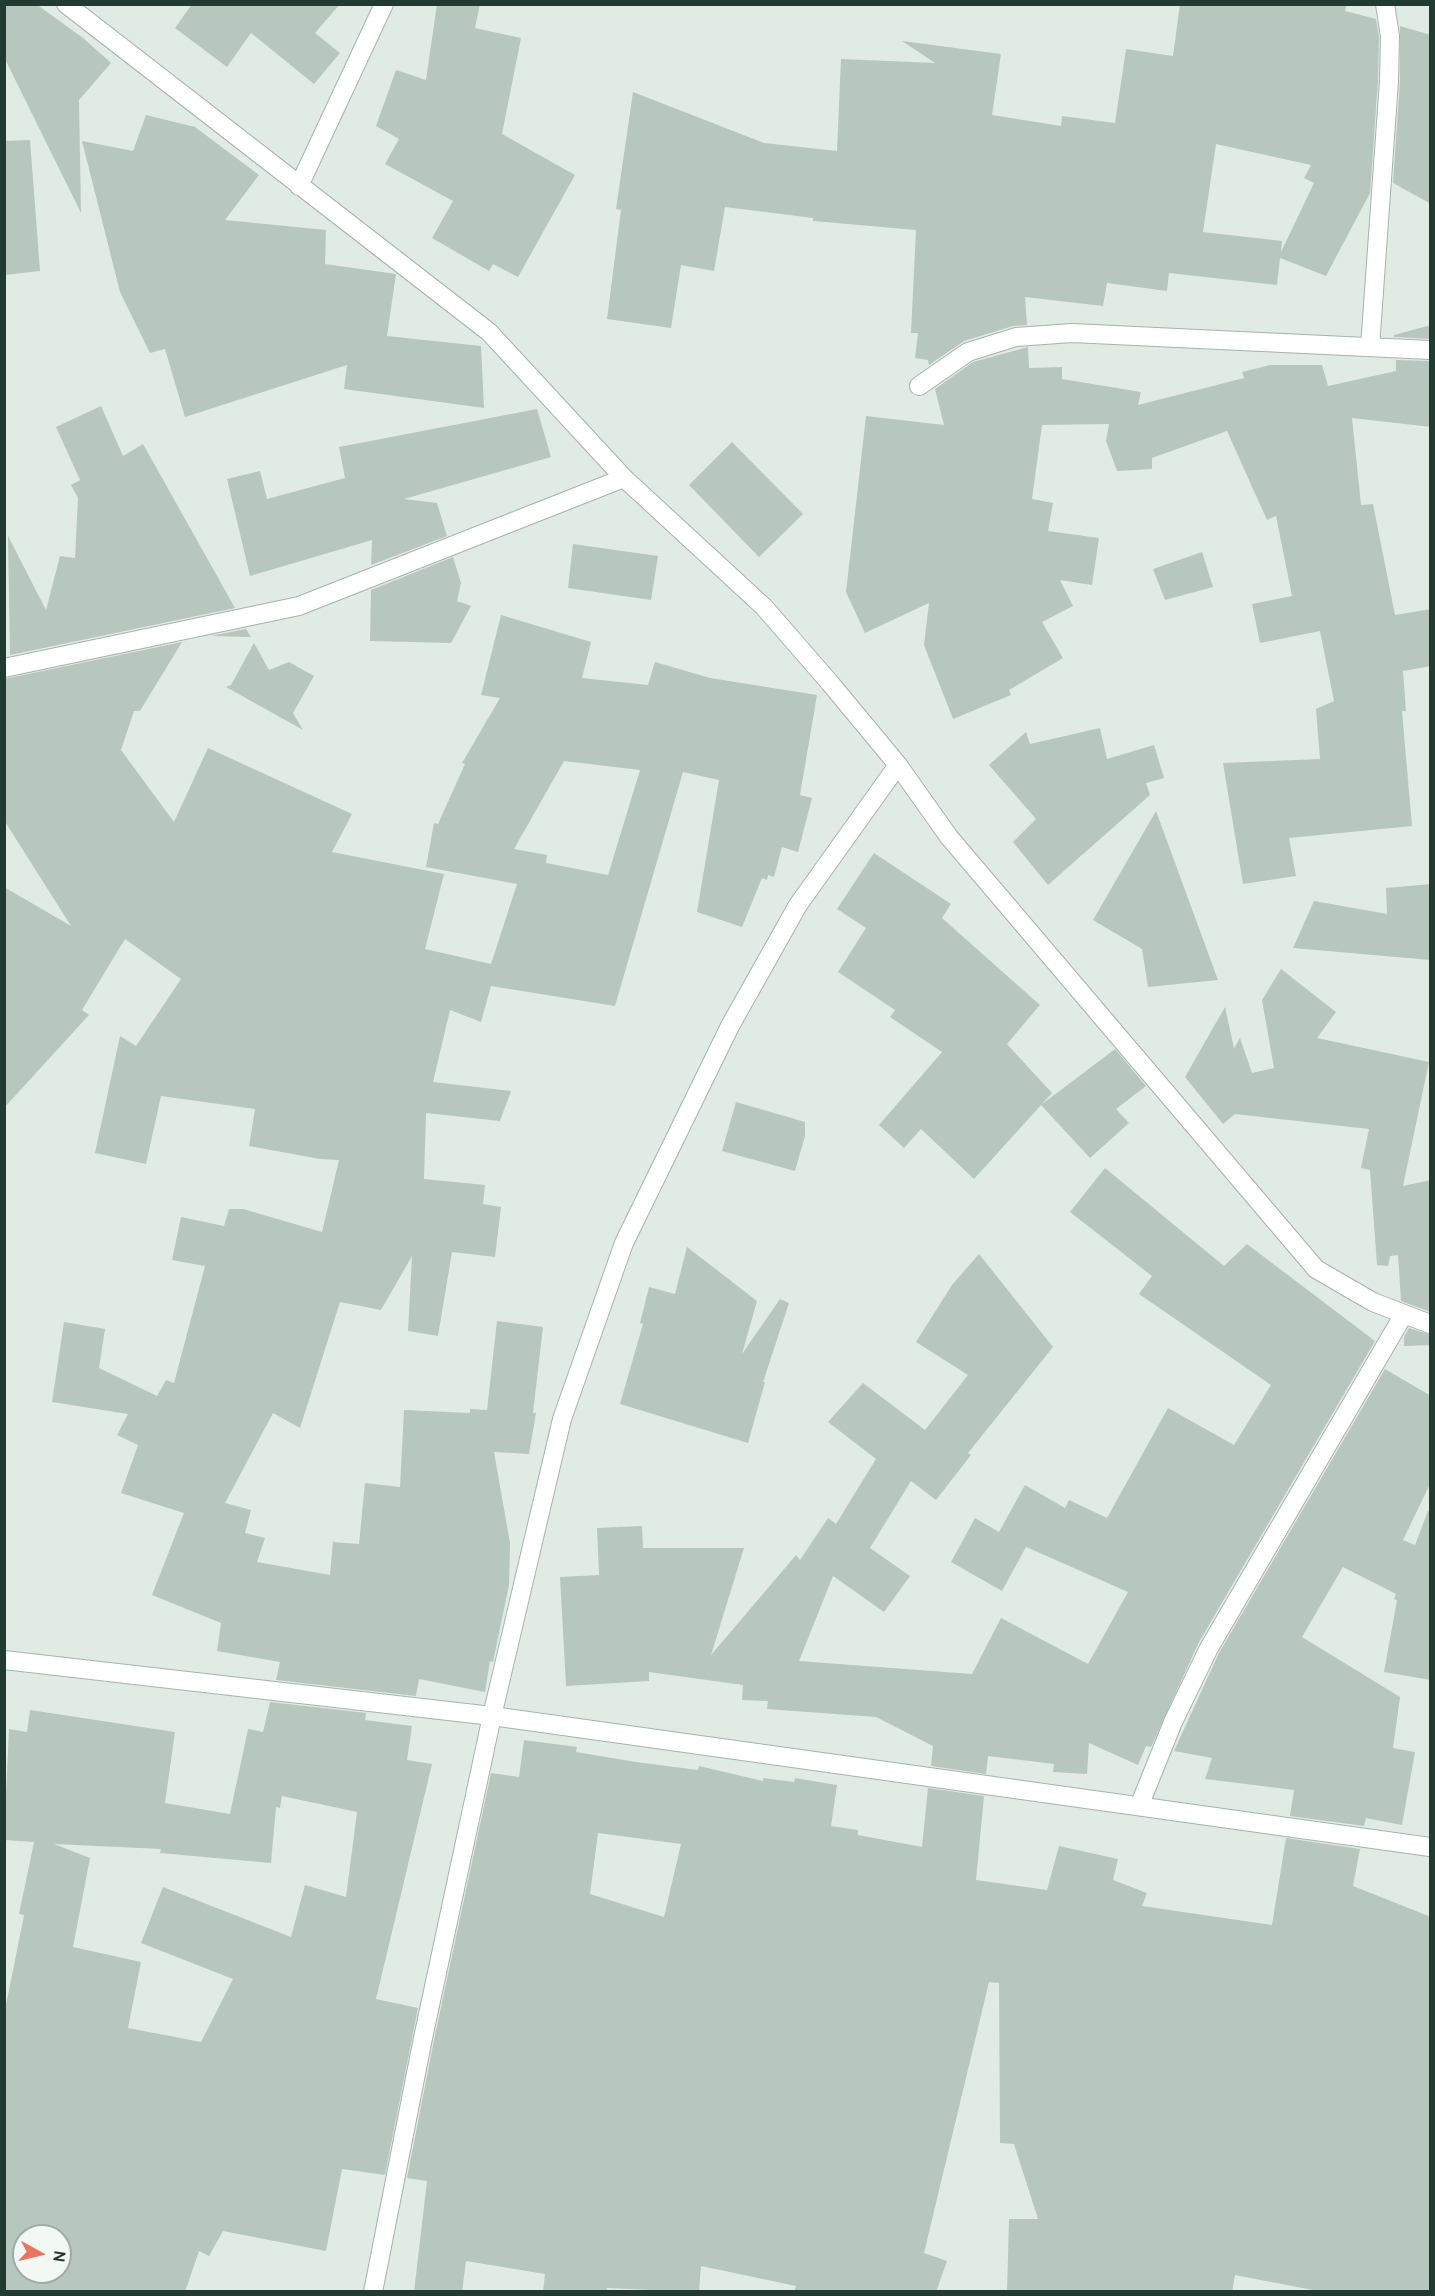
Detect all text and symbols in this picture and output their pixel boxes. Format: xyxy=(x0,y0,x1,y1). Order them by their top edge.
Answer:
north arrow xyxy=(12,2224,72,2284)
text: N xyxy=(47,2249,69,2263)

